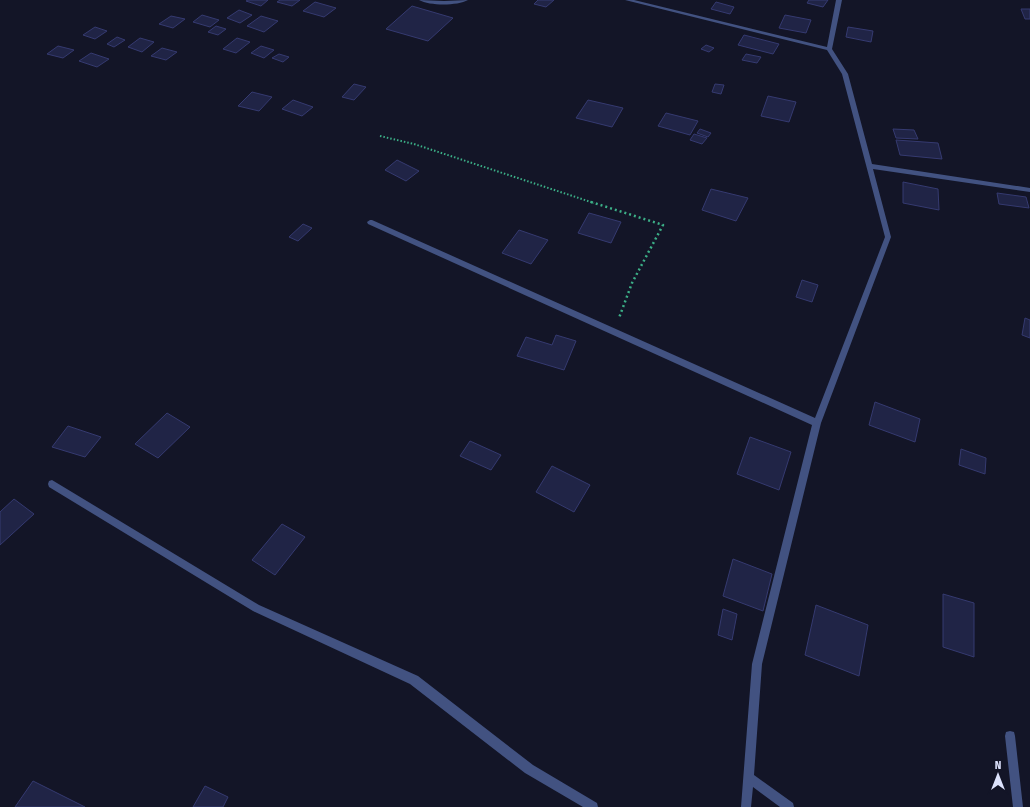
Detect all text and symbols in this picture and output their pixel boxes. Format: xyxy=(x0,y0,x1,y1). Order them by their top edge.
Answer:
north arrow xyxy=(978,755,1018,795)
text: N xyxy=(995,759,1001,772)

